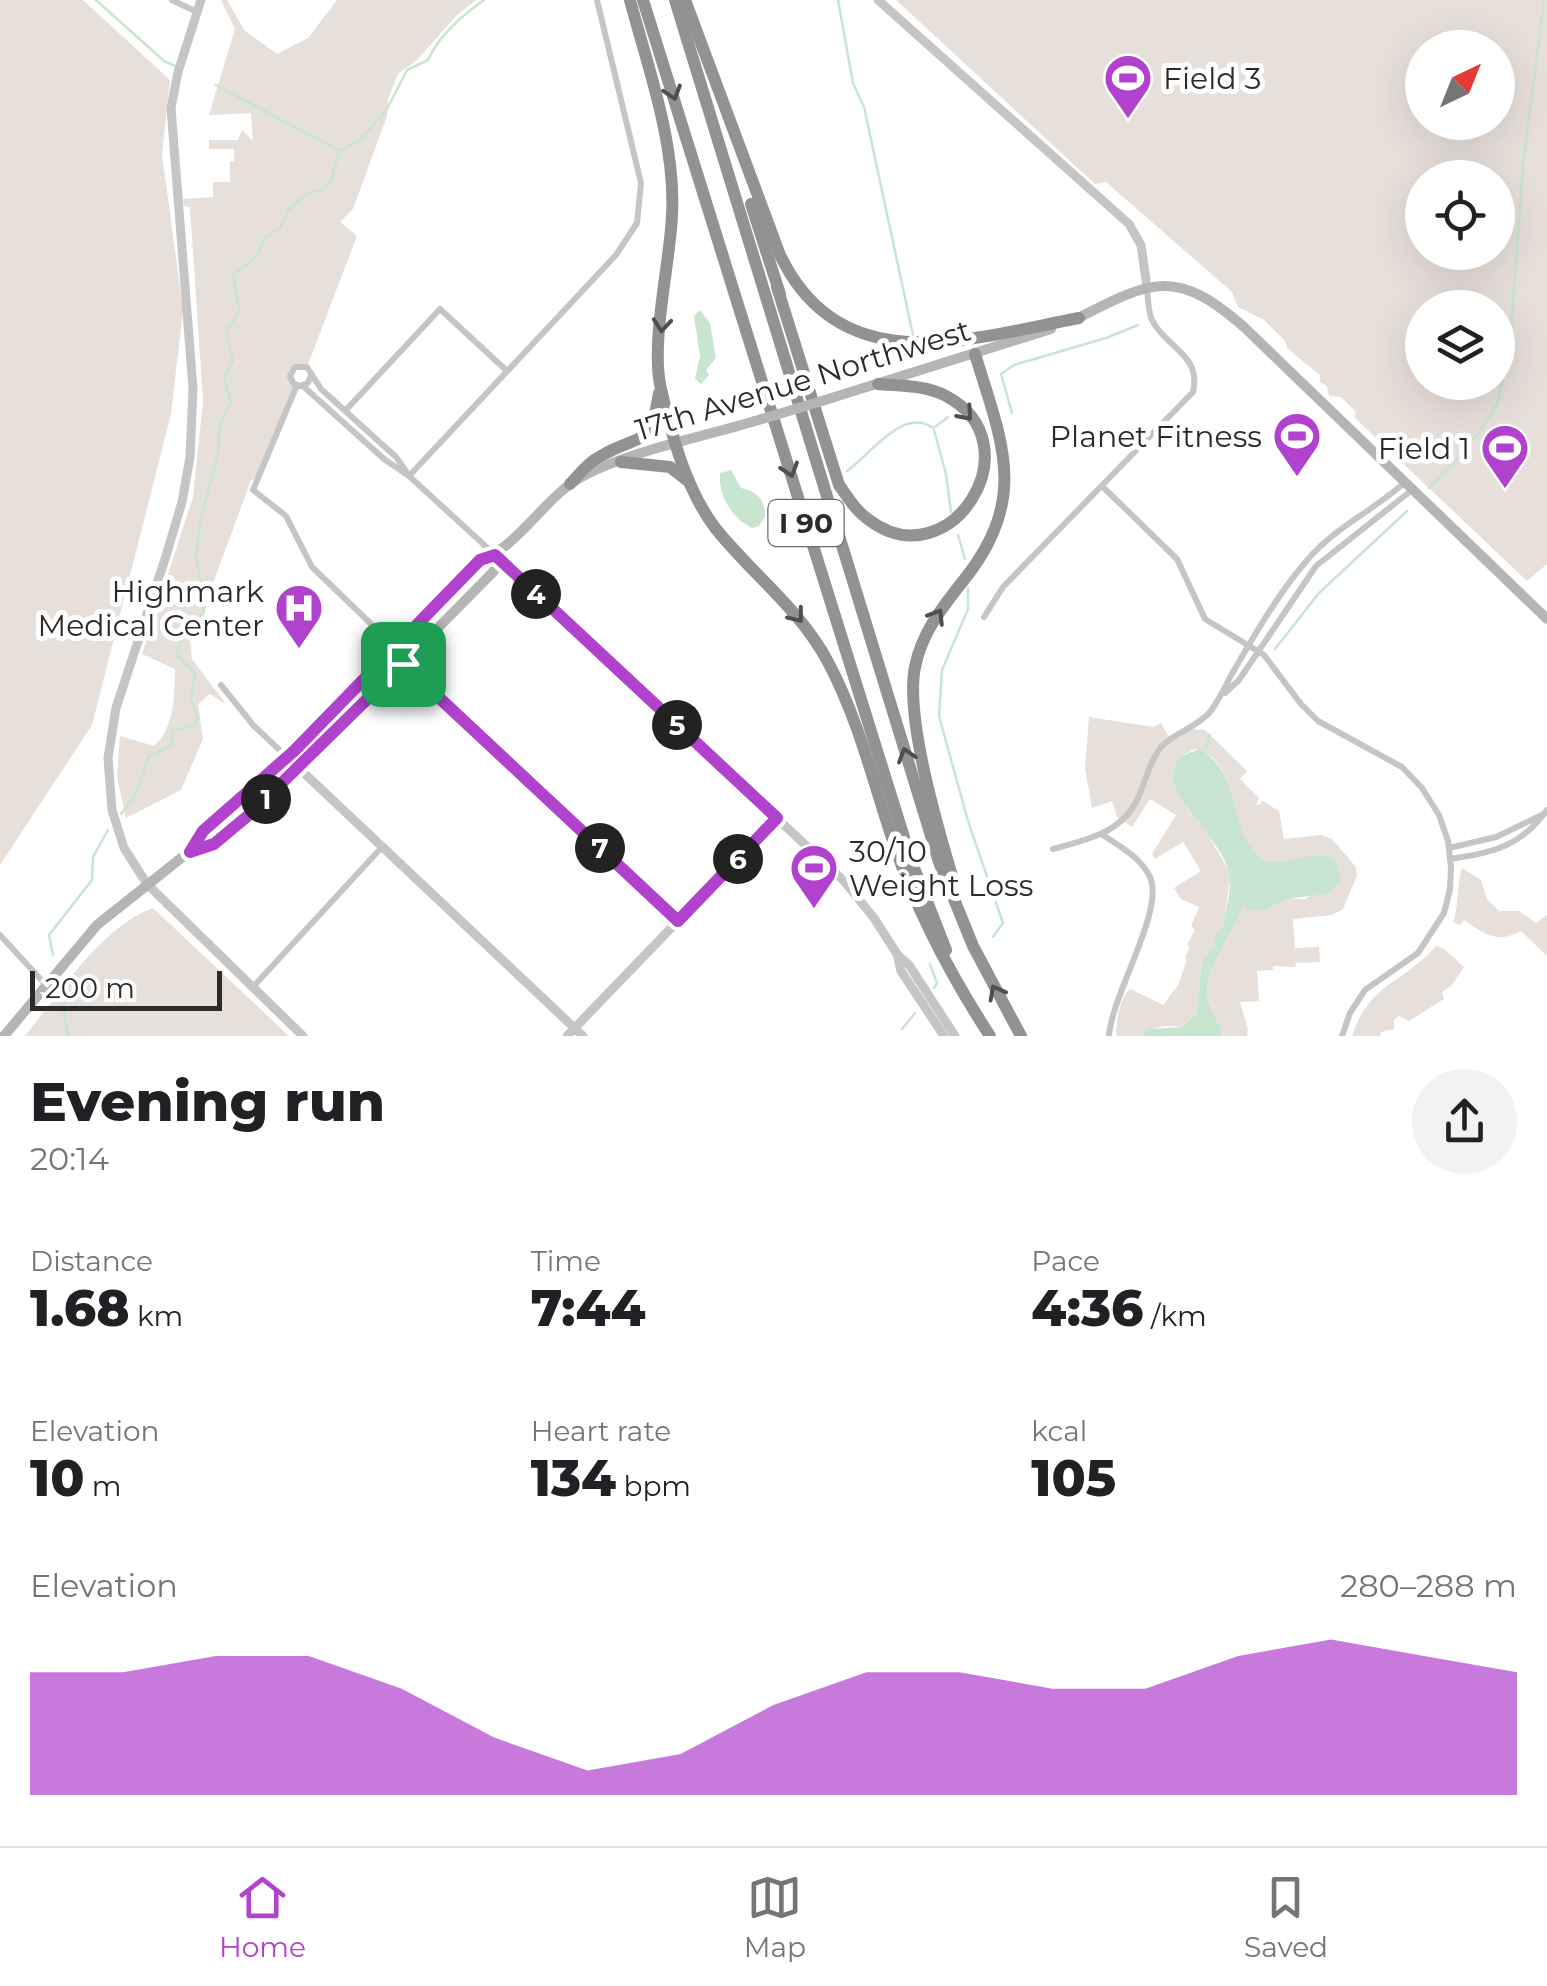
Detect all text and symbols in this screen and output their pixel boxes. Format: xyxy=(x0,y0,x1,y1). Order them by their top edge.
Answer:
north arrow xyxy=(1405,30,1515,140)
map controls xyxy=(1405,30,1515,400)
sports icon: Field 3 xyxy=(1102,52,1154,120)
place label: Field 3 xyxy=(1163,60,1261,97)
one-way arrow xyxy=(661,84,681,101)
button: locate xyxy=(1405,160,1515,270)
button: layers xyxy=(1405,290,1515,400)
street label: 17th Avenue Northwest xyxy=(631,311,975,449)
one-way arrow xyxy=(651,317,673,333)
one-way arrow xyxy=(954,403,972,421)
sports icon: Planet Fitness xyxy=(1271,410,1323,478)
place label: Planet Fitness xyxy=(1050,418,1262,455)
sports icon: Field 1 xyxy=(1479,422,1531,490)
place label: Field 1 xyxy=(1378,430,1470,467)
one-way arrow xyxy=(778,461,799,478)
road number: I 90 xyxy=(768,500,844,546)
pin: 4 xyxy=(511,569,561,619)
place label: Highmark Medical Center xyxy=(38,573,264,644)
text: 4 xyxy=(526,577,546,611)
hospital icon: Highmark Medical Center xyxy=(273,582,325,650)
one-way arrow xyxy=(785,605,803,623)
one-way arrow xyxy=(925,609,944,627)
pin xyxy=(361,622,446,707)
icon: arrive xyxy=(376,637,431,692)
pin: 5 xyxy=(652,700,702,750)
text: 5 xyxy=(669,708,685,742)
one-way arrow xyxy=(897,747,918,764)
pin: 1 xyxy=(241,774,291,824)
text: 1 xyxy=(261,782,271,816)
pin: 7 xyxy=(575,823,625,873)
text: 7 xyxy=(591,831,609,865)
place label: 30/10 Weight Loss xyxy=(849,833,1033,904)
pin: 6 xyxy=(713,834,763,884)
text: 6 xyxy=(729,842,747,876)
sports icon: 30/10 Weight Loss xyxy=(788,842,840,910)
scale bar xyxy=(30,966,222,1010)
text: 200 m xyxy=(45,971,135,1005)
one-way arrow xyxy=(988,984,1008,1002)
text: Evening run xyxy=(30,1068,385,1135)
button: share xyxy=(1412,1069,1517,1174)
text: 20:14 xyxy=(30,1139,109,1178)
text: Distance xyxy=(30,1244,153,1278)
text: Time xyxy=(531,1244,601,1278)
text: Pace xyxy=(1031,1244,1100,1278)
text: 1.68 xyxy=(30,1278,130,1339)
text: 7:44 xyxy=(531,1278,645,1339)
text: 4:36 xyxy=(1031,1278,1144,1339)
text: km xyxy=(130,1299,183,1333)
text: /km xyxy=(1144,1299,1207,1333)
text: Elevation xyxy=(30,1414,159,1448)
text: Heart rate xyxy=(531,1414,671,1448)
text: kcal xyxy=(1031,1414,1087,1448)
text: 10 xyxy=(30,1448,85,1509)
text: 134 xyxy=(531,1448,616,1509)
text: 105 xyxy=(1031,1448,1116,1509)
text: m xyxy=(85,1469,122,1503)
text: bpm xyxy=(616,1469,691,1503)
text: Elevation xyxy=(30,1566,178,1605)
text: 280–288 m xyxy=(1340,1566,1517,1605)
tab: Home xyxy=(219,1870,306,1964)
tab: Map xyxy=(744,1870,806,1964)
tab: Saved xyxy=(1244,1870,1328,1964)

